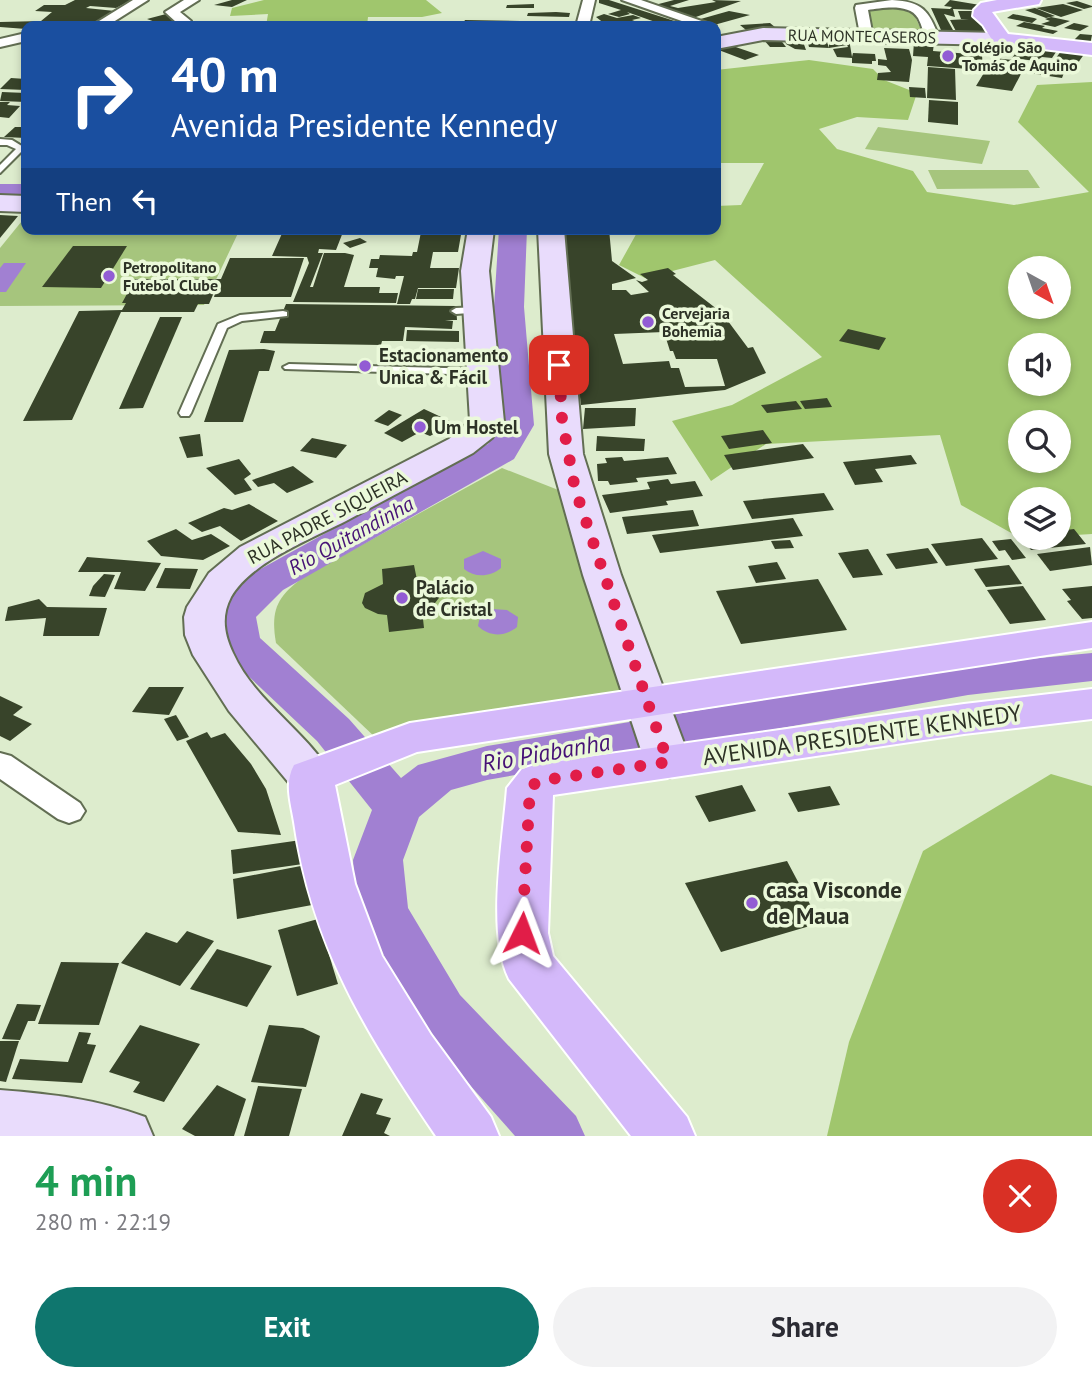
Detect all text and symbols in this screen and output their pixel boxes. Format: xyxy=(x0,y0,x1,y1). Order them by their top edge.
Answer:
street label: RUA MONTECASEROS xyxy=(788,25,936,47)
place label: Colégio São Tomás de Aquino xyxy=(962,37,1078,75)
text: 40 m xyxy=(171,42,278,106)
marker: Colégio São Tomás de Aquino xyxy=(940,48,956,64)
icon: right xyxy=(56,49,147,140)
text: Avenida Presidente Kennedy xyxy=(171,104,558,146)
icon: left xyxy=(126,182,164,220)
text: Then xyxy=(56,185,112,218)
north arrow xyxy=(1008,256,1071,318)
map controls xyxy=(1008,256,1071,550)
place label: Petropolitano Futebol Clube xyxy=(123,257,218,295)
marker: Petropolitano Futebol Clube xyxy=(101,268,117,284)
place label: Cervejaria Bohemia xyxy=(662,303,730,341)
marker: Cervejaria Bohemia xyxy=(640,314,656,330)
button: sound xyxy=(1008,333,1071,396)
pin xyxy=(529,335,589,395)
place label: Estacionamento Unica & Fácil xyxy=(379,343,508,389)
icon: arrive xyxy=(540,346,578,384)
marker: Estacionamento Unica & Fácil xyxy=(357,358,373,374)
button: search xyxy=(1008,410,1071,473)
place label: Um Hostel xyxy=(434,415,519,439)
marker: Um Hostel xyxy=(412,419,428,435)
street label: RUA PADRE SIQUEIRA xyxy=(243,465,411,569)
button: layers xyxy=(1008,487,1071,550)
water label: Rio Quitandinha xyxy=(283,490,419,581)
place label: Palácio de Cristal xyxy=(416,575,493,621)
marker: Palácio de Cristal xyxy=(394,590,410,606)
street label: AVENIDA PRESIDENTE KENNEDY xyxy=(701,698,1023,771)
water label: Rio Piabanha xyxy=(479,726,613,779)
place label: casa Visconde de Maua xyxy=(766,875,902,930)
marker: casa Visconde de Maua xyxy=(744,895,760,911)
position arrow xyxy=(485,896,559,970)
text: 4 min xyxy=(35,1153,137,1208)
button: close xyxy=(983,1159,1057,1233)
text: 280 m · 22:19 xyxy=(35,1207,171,1236)
button: Exit xyxy=(35,1287,539,1367)
button: Share xyxy=(553,1287,1057,1367)

